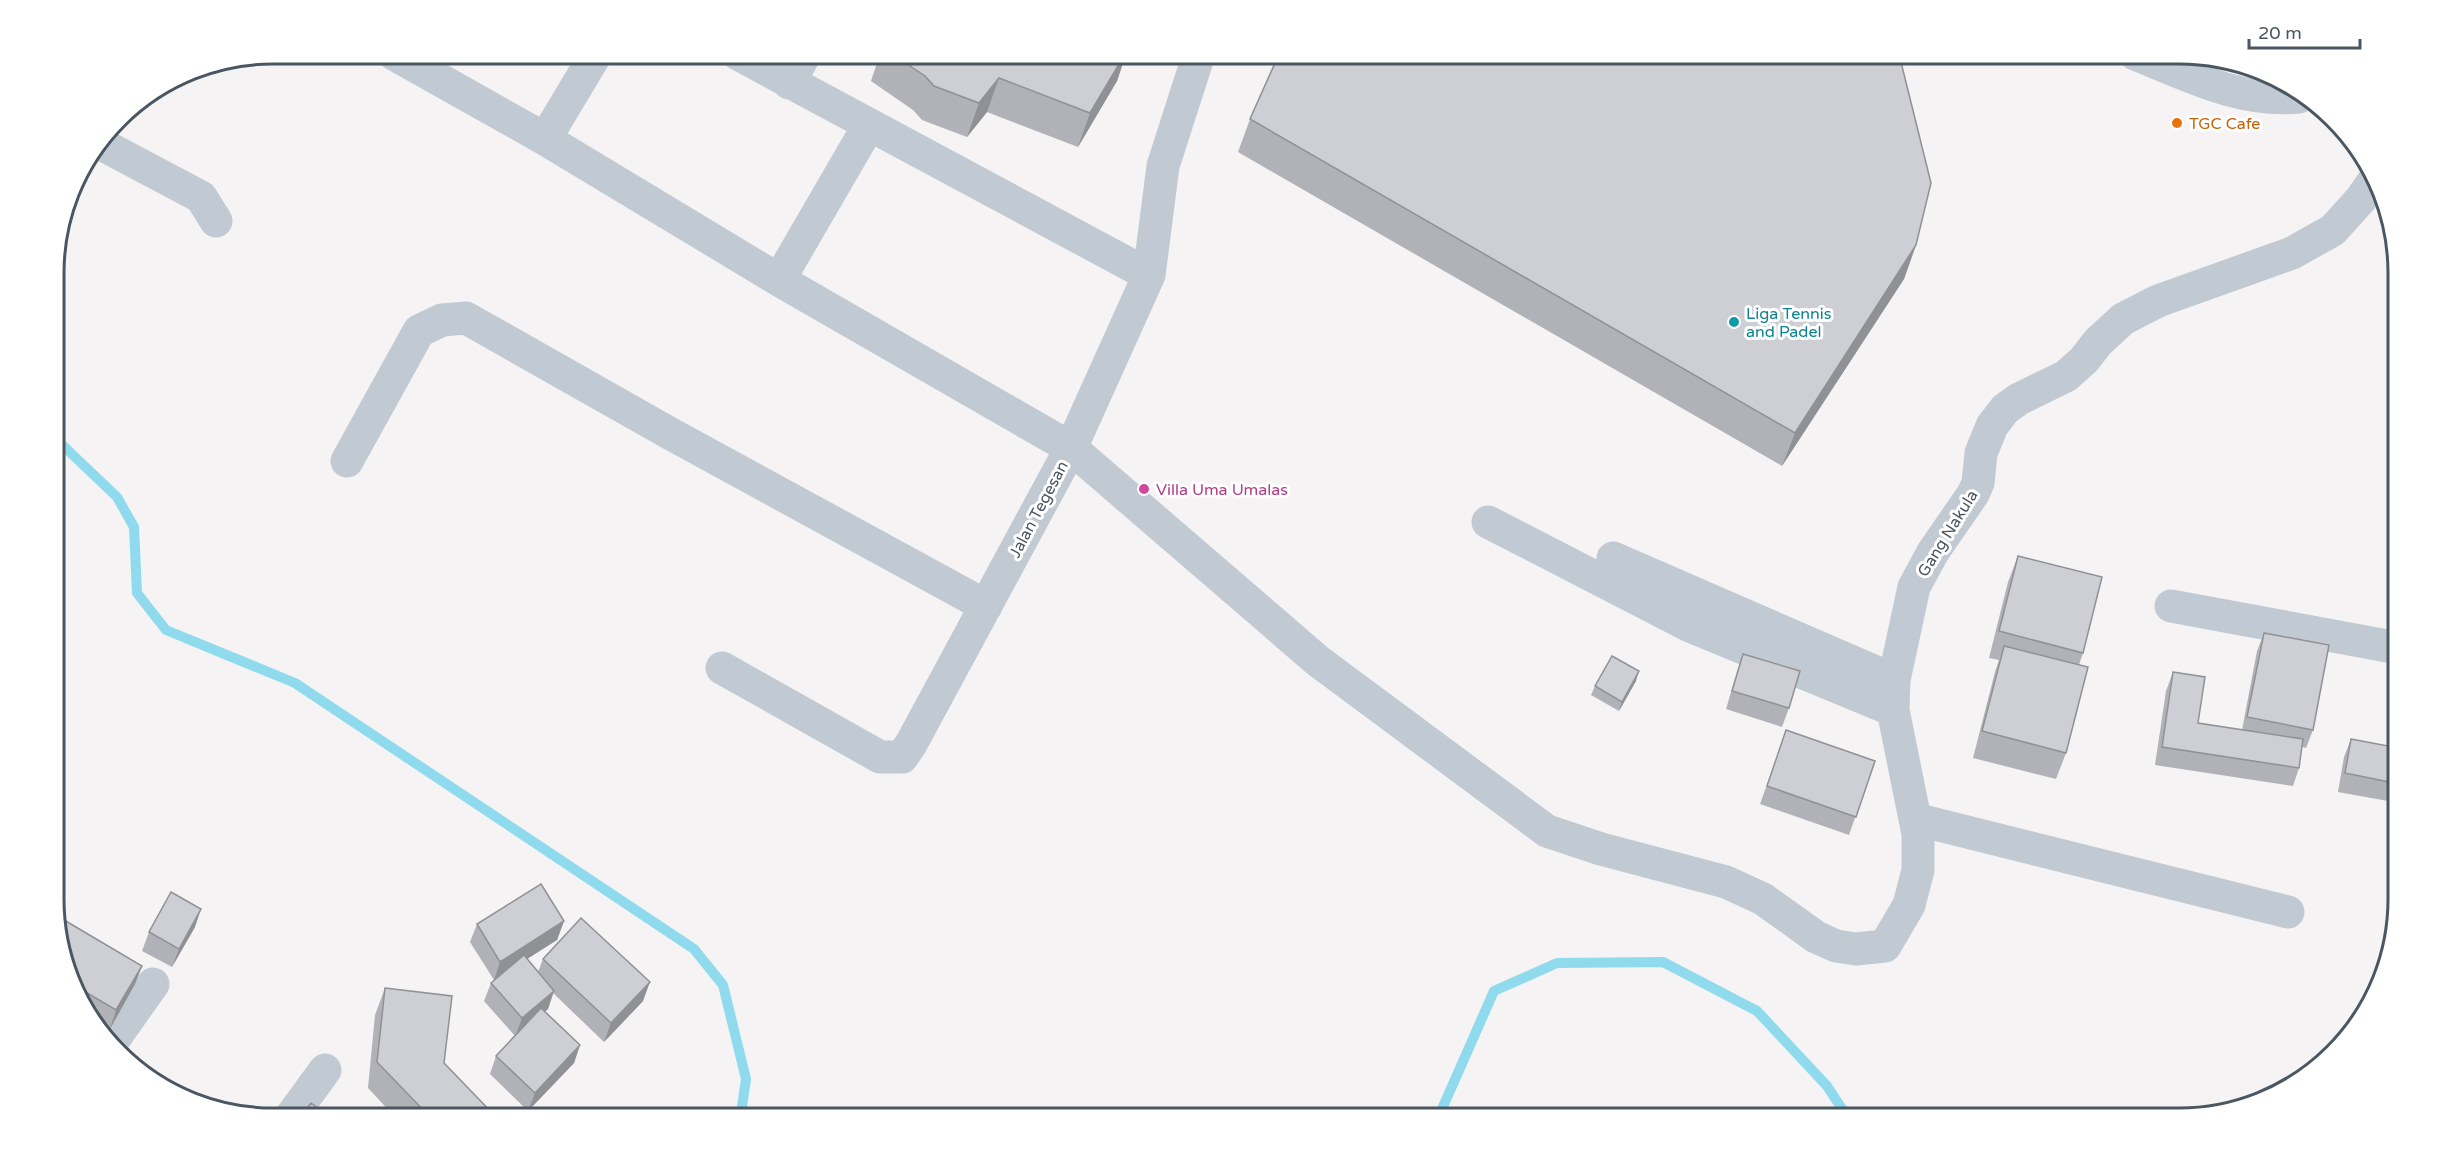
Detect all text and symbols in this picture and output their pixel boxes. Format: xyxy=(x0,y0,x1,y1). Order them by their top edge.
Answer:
scale bar xyxy=(2249,12,2360,50)
text: 20 m xyxy=(2258,22,2302,44)
place label: TGC Cafe xyxy=(2189,114,2260,134)
marker: TGC Cafe xyxy=(2170,116,2184,130)
place label: Liga Tennis and Padel xyxy=(1746,304,1831,342)
marker: Liga Tennis and Padel xyxy=(1727,315,1741,329)
street label: Jalan Tegesan xyxy=(1005,458,1073,561)
place label: Villa Uma Umalas xyxy=(1156,480,1288,500)
marker: Villa Uma Umalas xyxy=(1137,482,1151,496)
street label: Gang Nakula xyxy=(1913,487,1982,581)

